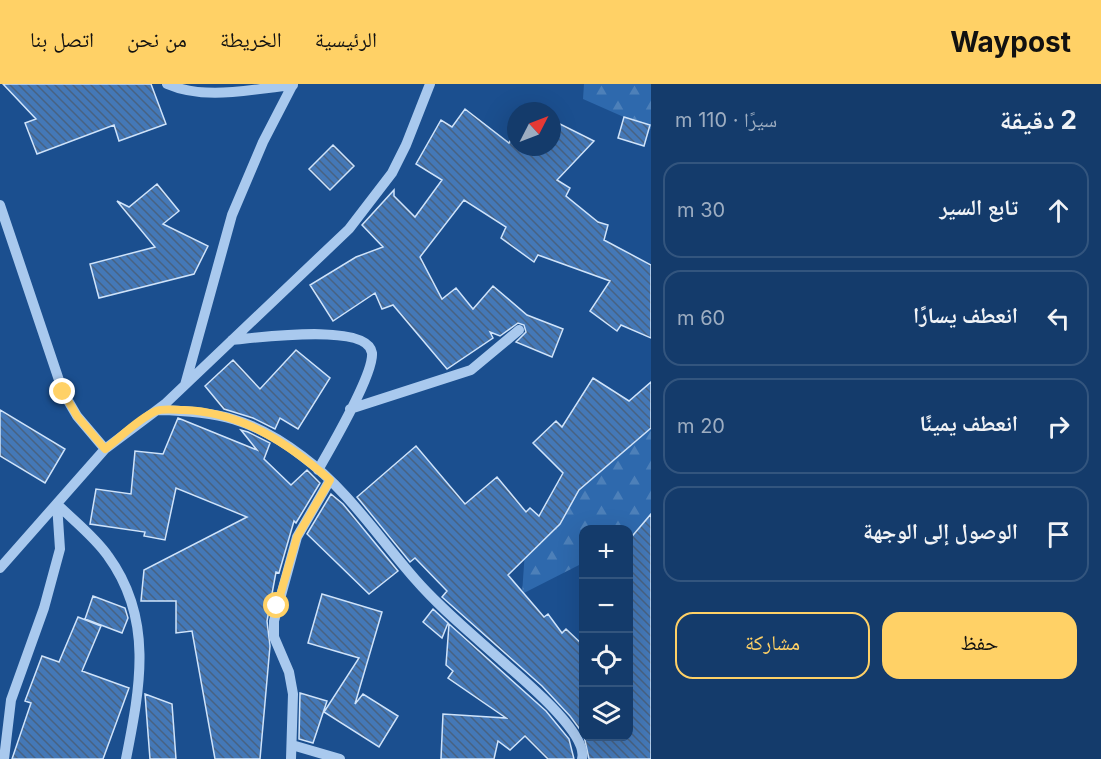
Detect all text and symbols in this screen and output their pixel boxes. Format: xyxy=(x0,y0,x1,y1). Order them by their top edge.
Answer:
text: Waypost xyxy=(950,25,1071,59)
text: اتصل بنا xyxy=(30,27,94,52)
text: من نحن xyxy=(127,27,187,52)
text: الخريطة xyxy=(220,27,282,52)
text: الرئيسية xyxy=(315,27,377,52)
north arrow xyxy=(507,102,561,156)
text: 2 دقيقة xyxy=(1000,104,1077,135)
text: سيرًا · 110 m xyxy=(675,108,777,132)
text: تابع السير xyxy=(939,194,1018,220)
icon: ahead xyxy=(1042,194,1075,227)
text: 30 m xyxy=(677,198,725,222)
text: انعطف يسارًا xyxy=(913,302,1018,328)
icon: left xyxy=(1042,302,1075,335)
text: 60 m xyxy=(677,306,725,330)
route end xyxy=(49,378,75,404)
text: انعطف يمينًا xyxy=(919,410,1018,436)
icon: right xyxy=(1042,410,1075,443)
text: 20 m xyxy=(677,414,725,438)
text: الوصول إلى الوجهة xyxy=(863,518,1018,544)
icon: arrive xyxy=(1042,518,1075,551)
map controls xyxy=(579,525,633,741)
button: + xyxy=(579,525,633,579)
button: − xyxy=(579,579,633,633)
route start xyxy=(263,592,289,618)
button: مشاركة xyxy=(675,612,870,679)
button: حفظ xyxy=(882,612,1077,679)
button: locate xyxy=(579,633,633,687)
button: layers xyxy=(579,687,633,741)

